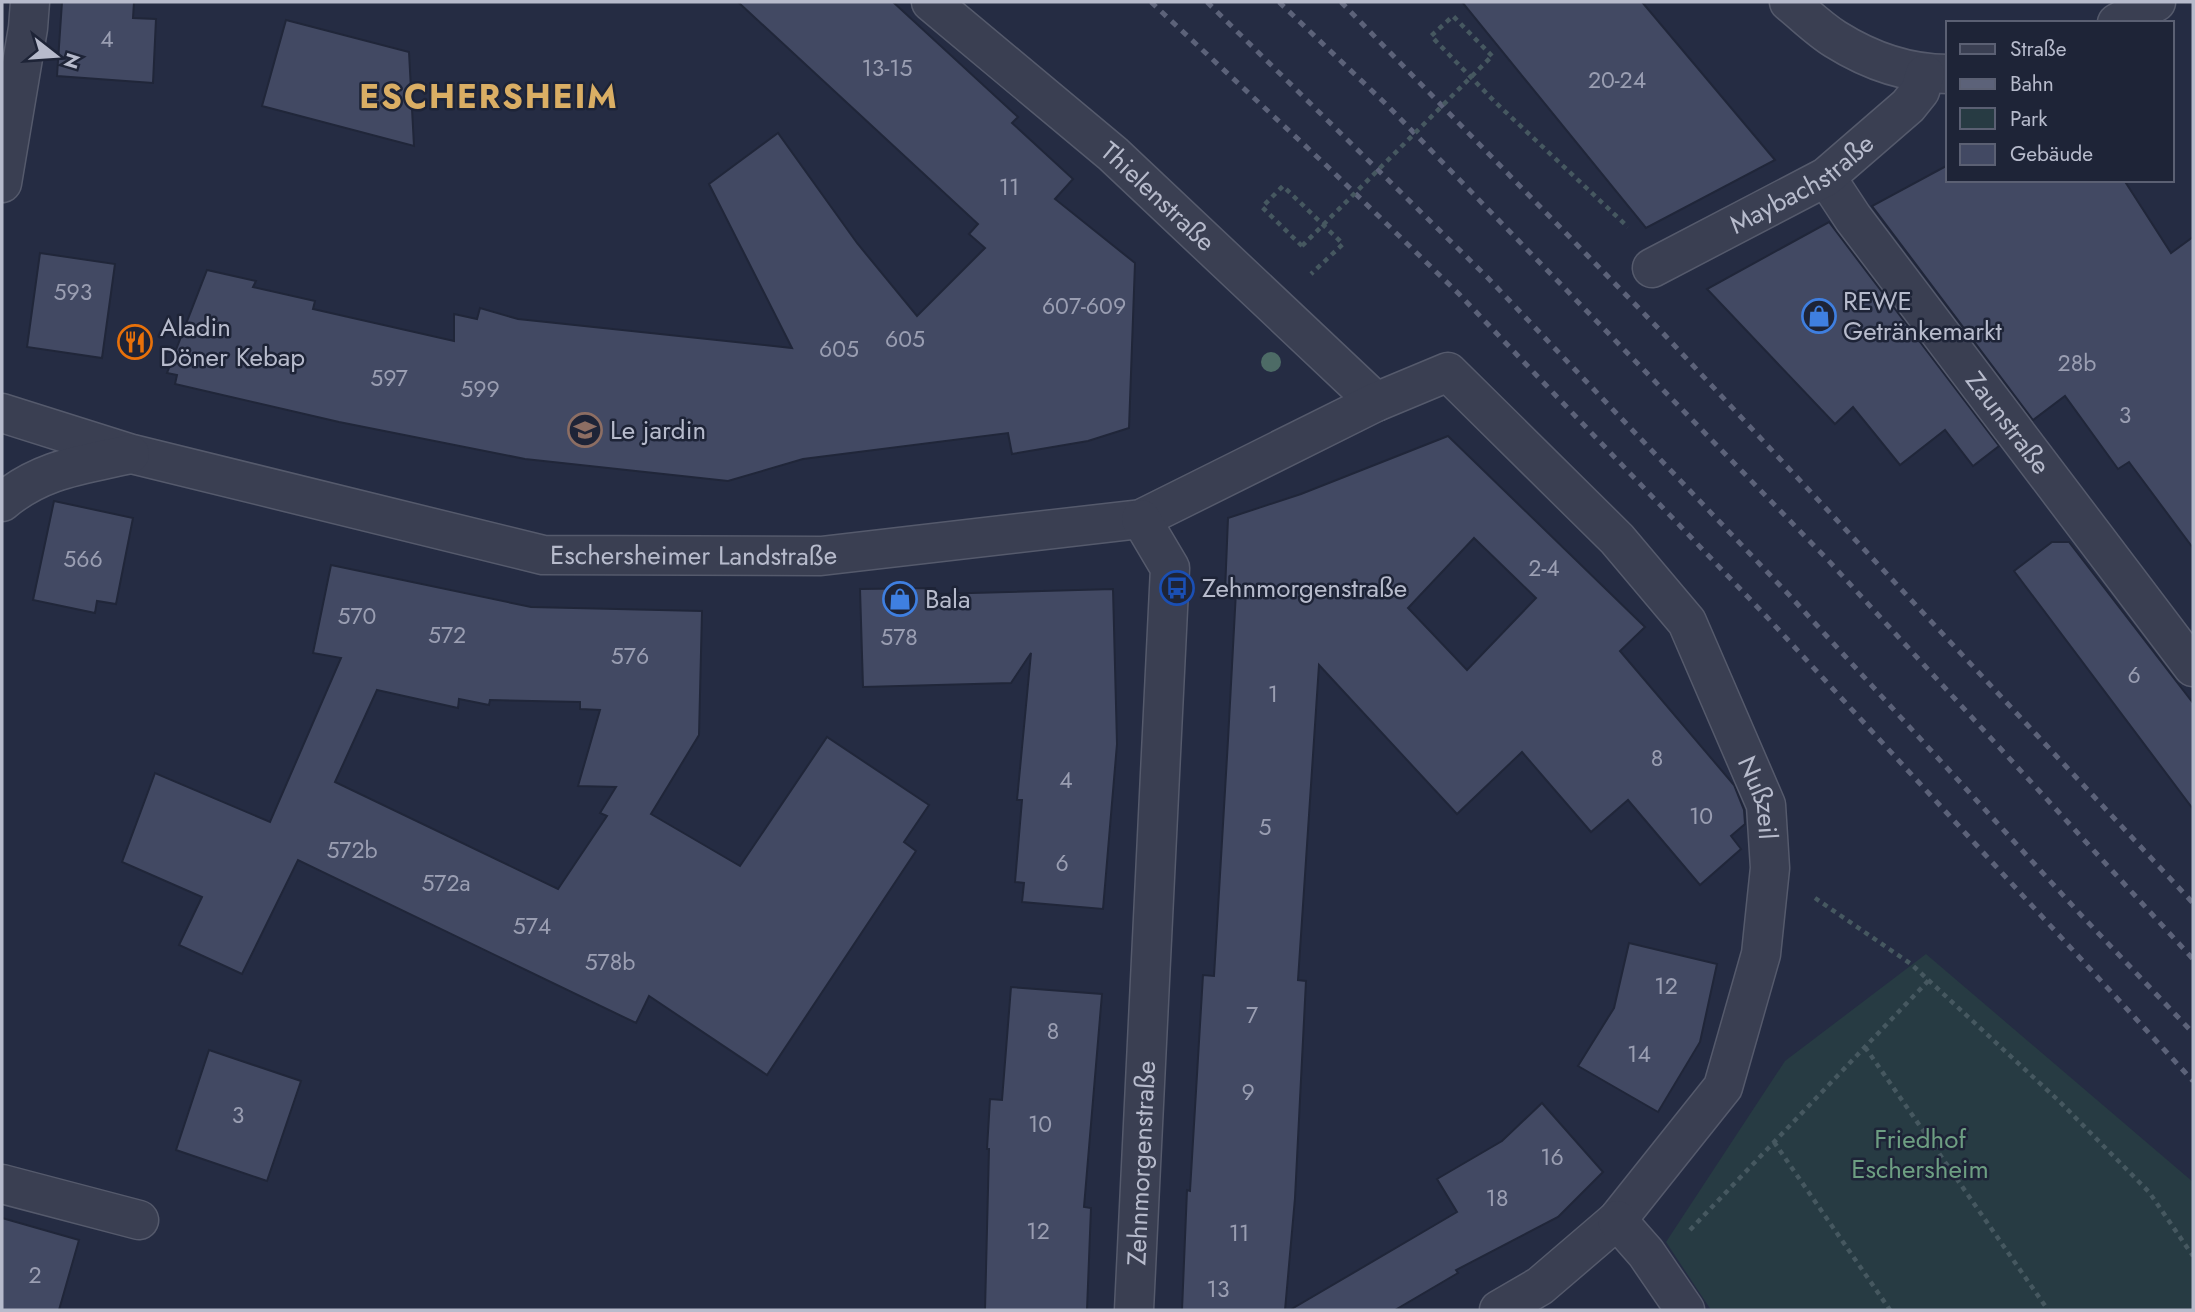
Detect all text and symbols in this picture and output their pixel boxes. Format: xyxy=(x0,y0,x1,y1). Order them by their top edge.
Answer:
north arrow xyxy=(21,21,91,91)
legend xyxy=(1946,21,2174,182)
house number: 4 xyxy=(100,22,114,56)
text: Straße xyxy=(2010,34,2067,64)
text: N xyxy=(57,50,87,72)
house number: 13-15 xyxy=(861,51,913,85)
house number: 20-24 xyxy=(1588,63,1646,97)
text: Bahn xyxy=(2010,69,2054,99)
district label: ESCHERSHEIM xyxy=(359,73,619,120)
text: Park xyxy=(2010,104,2048,134)
street label: Maybachstraße xyxy=(1723,125,1882,243)
street label: Thielenstraße xyxy=(1093,133,1224,260)
text: Gebäude xyxy=(2010,139,2093,169)
house number: 11 xyxy=(999,170,1019,204)
house number: 593 xyxy=(54,275,92,309)
place label: REWE Getränkemarkt xyxy=(1843,282,2003,350)
house number: 607-609 xyxy=(1042,289,1126,323)
shop icon: REWE Getränkemarkt xyxy=(1800,297,1838,335)
place label: Aladin Döner Kebap xyxy=(160,308,305,376)
house number: 605 xyxy=(885,322,925,356)
restaurant icon: Aladin Döner Kebap xyxy=(116,323,154,361)
house number: 605 xyxy=(819,332,859,366)
house number: 28b xyxy=(2058,346,2096,380)
house number: 597 xyxy=(370,361,408,395)
street label: Zaunstraße xyxy=(1957,363,2060,482)
house number: 599 xyxy=(460,372,500,406)
house number: 3 xyxy=(2119,398,2131,432)
school or university icon: Le jardin xyxy=(566,411,604,449)
place label: Le jardin xyxy=(610,411,706,449)
street label: Eschersheimer Landstraße xyxy=(550,535,839,575)
house number: 566 xyxy=(63,542,103,576)
house number: 2-4 xyxy=(1528,551,1560,585)
bus stop icon: Zehnmorgenstraße xyxy=(1158,569,1196,607)
place label: Zehnmorgenstraße xyxy=(1202,569,1407,607)
shop icon: Bala xyxy=(881,580,919,618)
place label: Bala xyxy=(925,580,971,618)
house number: 570 xyxy=(338,599,376,633)
house number: 572 xyxy=(428,618,466,652)
house number: 578 xyxy=(880,620,918,654)
house number: 576 xyxy=(611,639,649,673)
house number: 6 xyxy=(2127,658,2141,692)
house number: 1 xyxy=(1268,677,1278,711)
house number: 8 xyxy=(1651,741,1663,775)
street label: Nußzeil xyxy=(1728,750,1787,841)
house number: 4 xyxy=(1059,763,1073,797)
house number: 10 xyxy=(1689,799,1713,833)
house number: 5 xyxy=(1259,810,1272,844)
house number: 572b xyxy=(326,833,378,867)
house number: 6 xyxy=(1055,846,1069,880)
house number: 572a xyxy=(421,866,471,900)
house number: 574 xyxy=(513,909,551,943)
house number: 578b xyxy=(585,945,635,979)
house number: 12 xyxy=(1654,969,1678,1003)
house number: 7 xyxy=(1246,998,1258,1032)
house number: 8 xyxy=(1047,1014,1059,1048)
house number: 14 xyxy=(1627,1037,1651,1071)
street label: Zehnmorgenstraße xyxy=(1117,1060,1165,1267)
house number: 9 xyxy=(1241,1075,1255,1109)
house number: 3 xyxy=(232,1098,244,1132)
house number: 10 xyxy=(1028,1107,1052,1141)
park label: Friedhof Eschersheim xyxy=(1851,1120,1989,1188)
house number: 16 xyxy=(1540,1140,1564,1174)
house number: 18 xyxy=(1486,1181,1508,1215)
house number: 12 xyxy=(1026,1214,1050,1248)
house number: 11 xyxy=(1229,1216,1249,1250)
house number: 2 xyxy=(28,1258,42,1292)
house number: 13 xyxy=(1207,1272,1229,1306)

